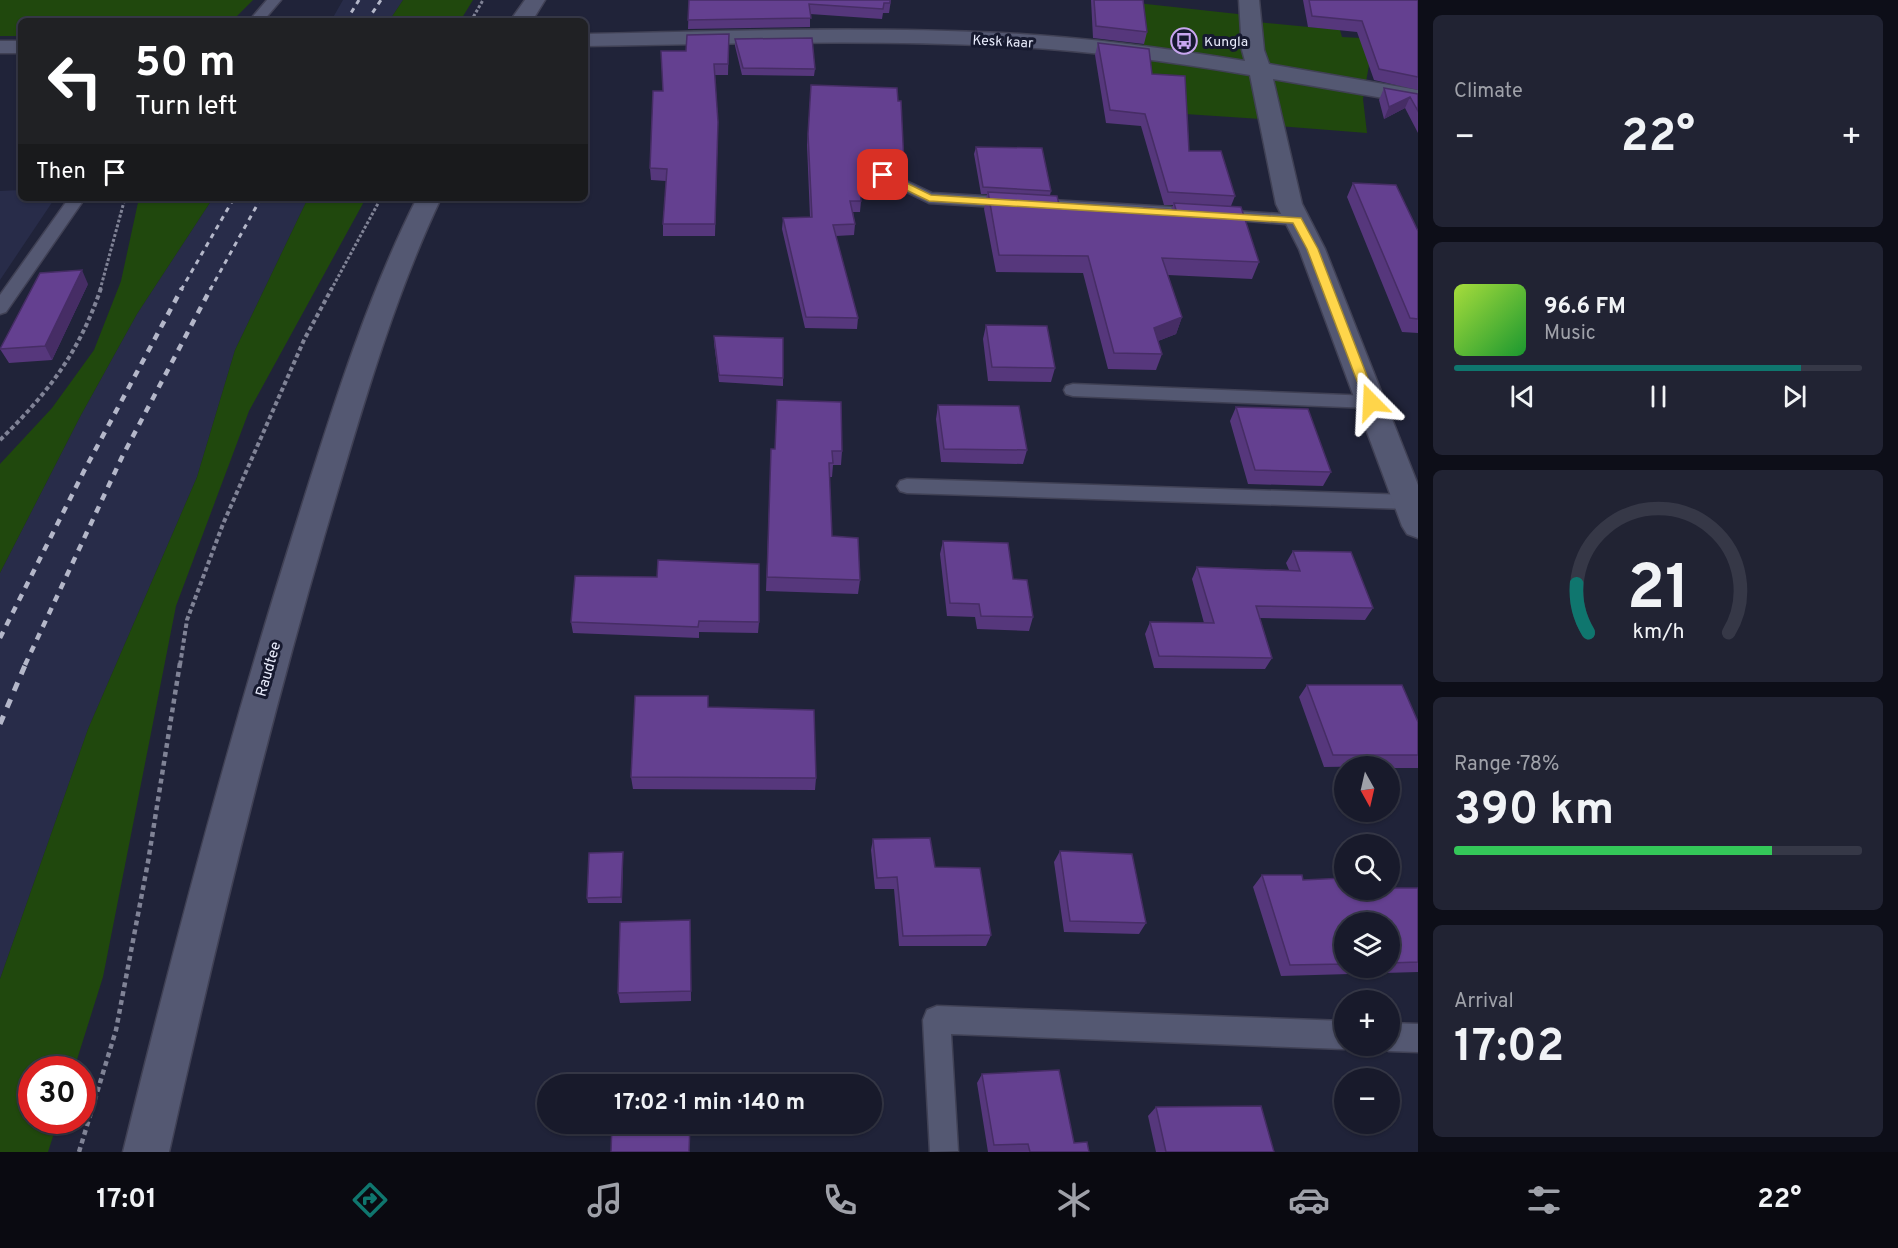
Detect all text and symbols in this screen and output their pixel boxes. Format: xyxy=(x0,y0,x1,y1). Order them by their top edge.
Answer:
bus stop icon: Kungla xyxy=(1169,26,1199,56)
street label: Kesk kaar xyxy=(972,32,1034,53)
place label: Kungla xyxy=(1204,34,1248,51)
text: 50 m xyxy=(135,38,236,91)
icon: left xyxy=(36,42,114,120)
text: Climate xyxy=(1454,79,1523,105)
text: Turn left xyxy=(135,90,237,124)
text: 22° xyxy=(1621,110,1695,167)
text: − xyxy=(1454,118,1475,160)
text: + xyxy=(1841,118,1862,160)
pin xyxy=(857,149,908,200)
icon: arrive xyxy=(98,156,131,189)
icon: arrive xyxy=(866,158,899,191)
text: Then xyxy=(36,159,86,186)
text: 96.6 FM xyxy=(1544,294,1626,321)
text: Music xyxy=(1544,321,1596,347)
position arrow xyxy=(1339,370,1403,434)
icon: previous xyxy=(1506,380,1539,413)
icon: pause xyxy=(1642,380,1675,413)
icon: next xyxy=(1778,380,1811,413)
text: 21 xyxy=(1626,552,1690,631)
text: km/h xyxy=(1632,619,1684,646)
street label: Raudtee xyxy=(253,640,286,699)
text: Range · 78% xyxy=(1454,752,1559,778)
north arrow xyxy=(1334,756,1400,822)
map controls xyxy=(1334,756,1400,1134)
text: 390 km xyxy=(1454,783,1614,840)
button: search xyxy=(1334,834,1400,900)
button: layers xyxy=(1334,912,1400,978)
text: Arrival xyxy=(1454,989,1514,1015)
button: + xyxy=(1334,990,1400,1056)
text: 17:02 xyxy=(1454,1020,1564,1077)
speed limit sign: 30 xyxy=(18,1056,96,1134)
button: − xyxy=(1334,1068,1400,1134)
text: 17:02 · 1 min · 140 m xyxy=(614,1090,805,1117)
icon: directions xyxy=(349,1179,391,1221)
icon: music xyxy=(584,1179,626,1221)
icon: phone xyxy=(819,1179,861,1221)
icon: climate xyxy=(1053,1179,1095,1221)
icon: car xyxy=(1288,1179,1330,1221)
icon: filters xyxy=(1523,1179,1565,1221)
text: 17:01 xyxy=(96,1183,157,1217)
text: 22° xyxy=(1757,1183,1802,1217)

